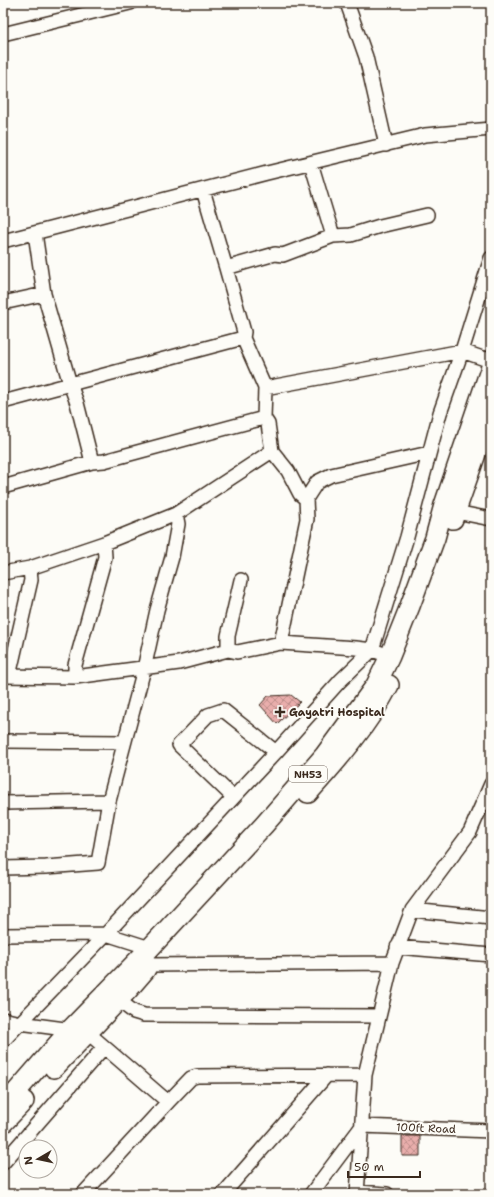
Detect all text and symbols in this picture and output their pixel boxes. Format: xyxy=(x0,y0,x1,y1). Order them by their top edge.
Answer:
place label: Gayatri Hospital xyxy=(289,705,385,720)
marker: Gayatri Hospital xyxy=(274,706,286,718)
road number: NH53 xyxy=(289,766,327,782)
street label: 100ft Road xyxy=(396,1120,456,1137)
north arrow xyxy=(18,1139,58,1179)
scale bar xyxy=(348,1153,420,1179)
text: N xyxy=(20,1155,37,1166)
text: 50 m xyxy=(354,1159,384,1175)

